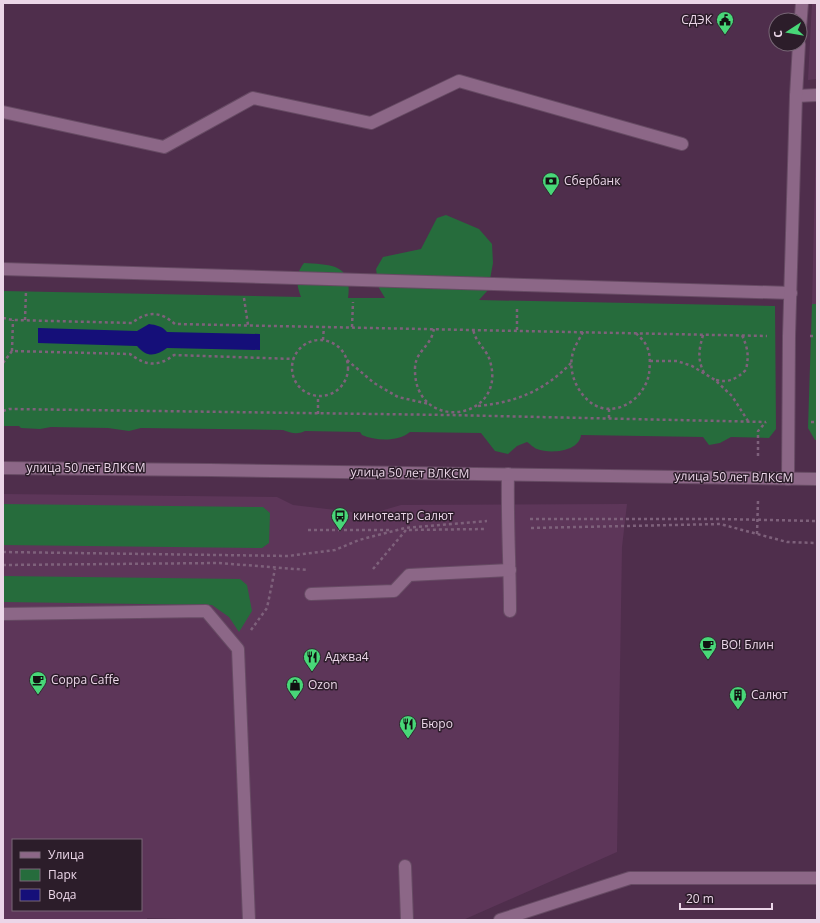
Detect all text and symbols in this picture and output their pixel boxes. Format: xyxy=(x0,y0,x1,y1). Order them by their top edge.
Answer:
public building icon: СДЭК xyxy=(715,10,735,35)
place label: СДЭК xyxy=(681,11,713,28)
north arrow xyxy=(768,12,808,52)
text: С xyxy=(770,29,786,39)
bank icon: Сбербанк xyxy=(541,171,561,196)
place label: Сбербанк xyxy=(564,172,621,189)
street label: улица 50 лет ВЛКСМ xyxy=(27,459,145,476)
street label: улица 50 лет ВЛКСМ xyxy=(350,463,470,482)
street label: улица 50 лет ВЛКСМ xyxy=(674,467,794,486)
bus stop icon: кинотеатр Салют xyxy=(330,506,350,531)
place label: кинотеатр Салют xyxy=(353,507,454,524)
cafe icon: ВО! Блин xyxy=(698,635,718,660)
place label: ВО! Блин xyxy=(721,636,774,653)
restaurant icon: Аджва4 xyxy=(302,647,322,672)
place label: Аджва4 xyxy=(325,648,369,665)
cafe icon: Coppa Caffe xyxy=(28,670,48,695)
place label: Coppa Caffe xyxy=(51,671,120,688)
shop icon: Ozon xyxy=(285,675,305,700)
place label: Ozon xyxy=(308,676,338,693)
building icon: Салют xyxy=(728,685,748,710)
place label: Салют xyxy=(751,686,788,703)
restaurant icon: Бюро xyxy=(398,714,418,739)
place label: Бюро xyxy=(421,715,453,732)
legend xyxy=(12,839,142,911)
text: Улица xyxy=(48,846,84,863)
text: Парк xyxy=(48,866,78,883)
scale bar xyxy=(680,885,772,911)
text: Вода xyxy=(48,886,77,903)
text: 20 m xyxy=(686,890,714,907)

